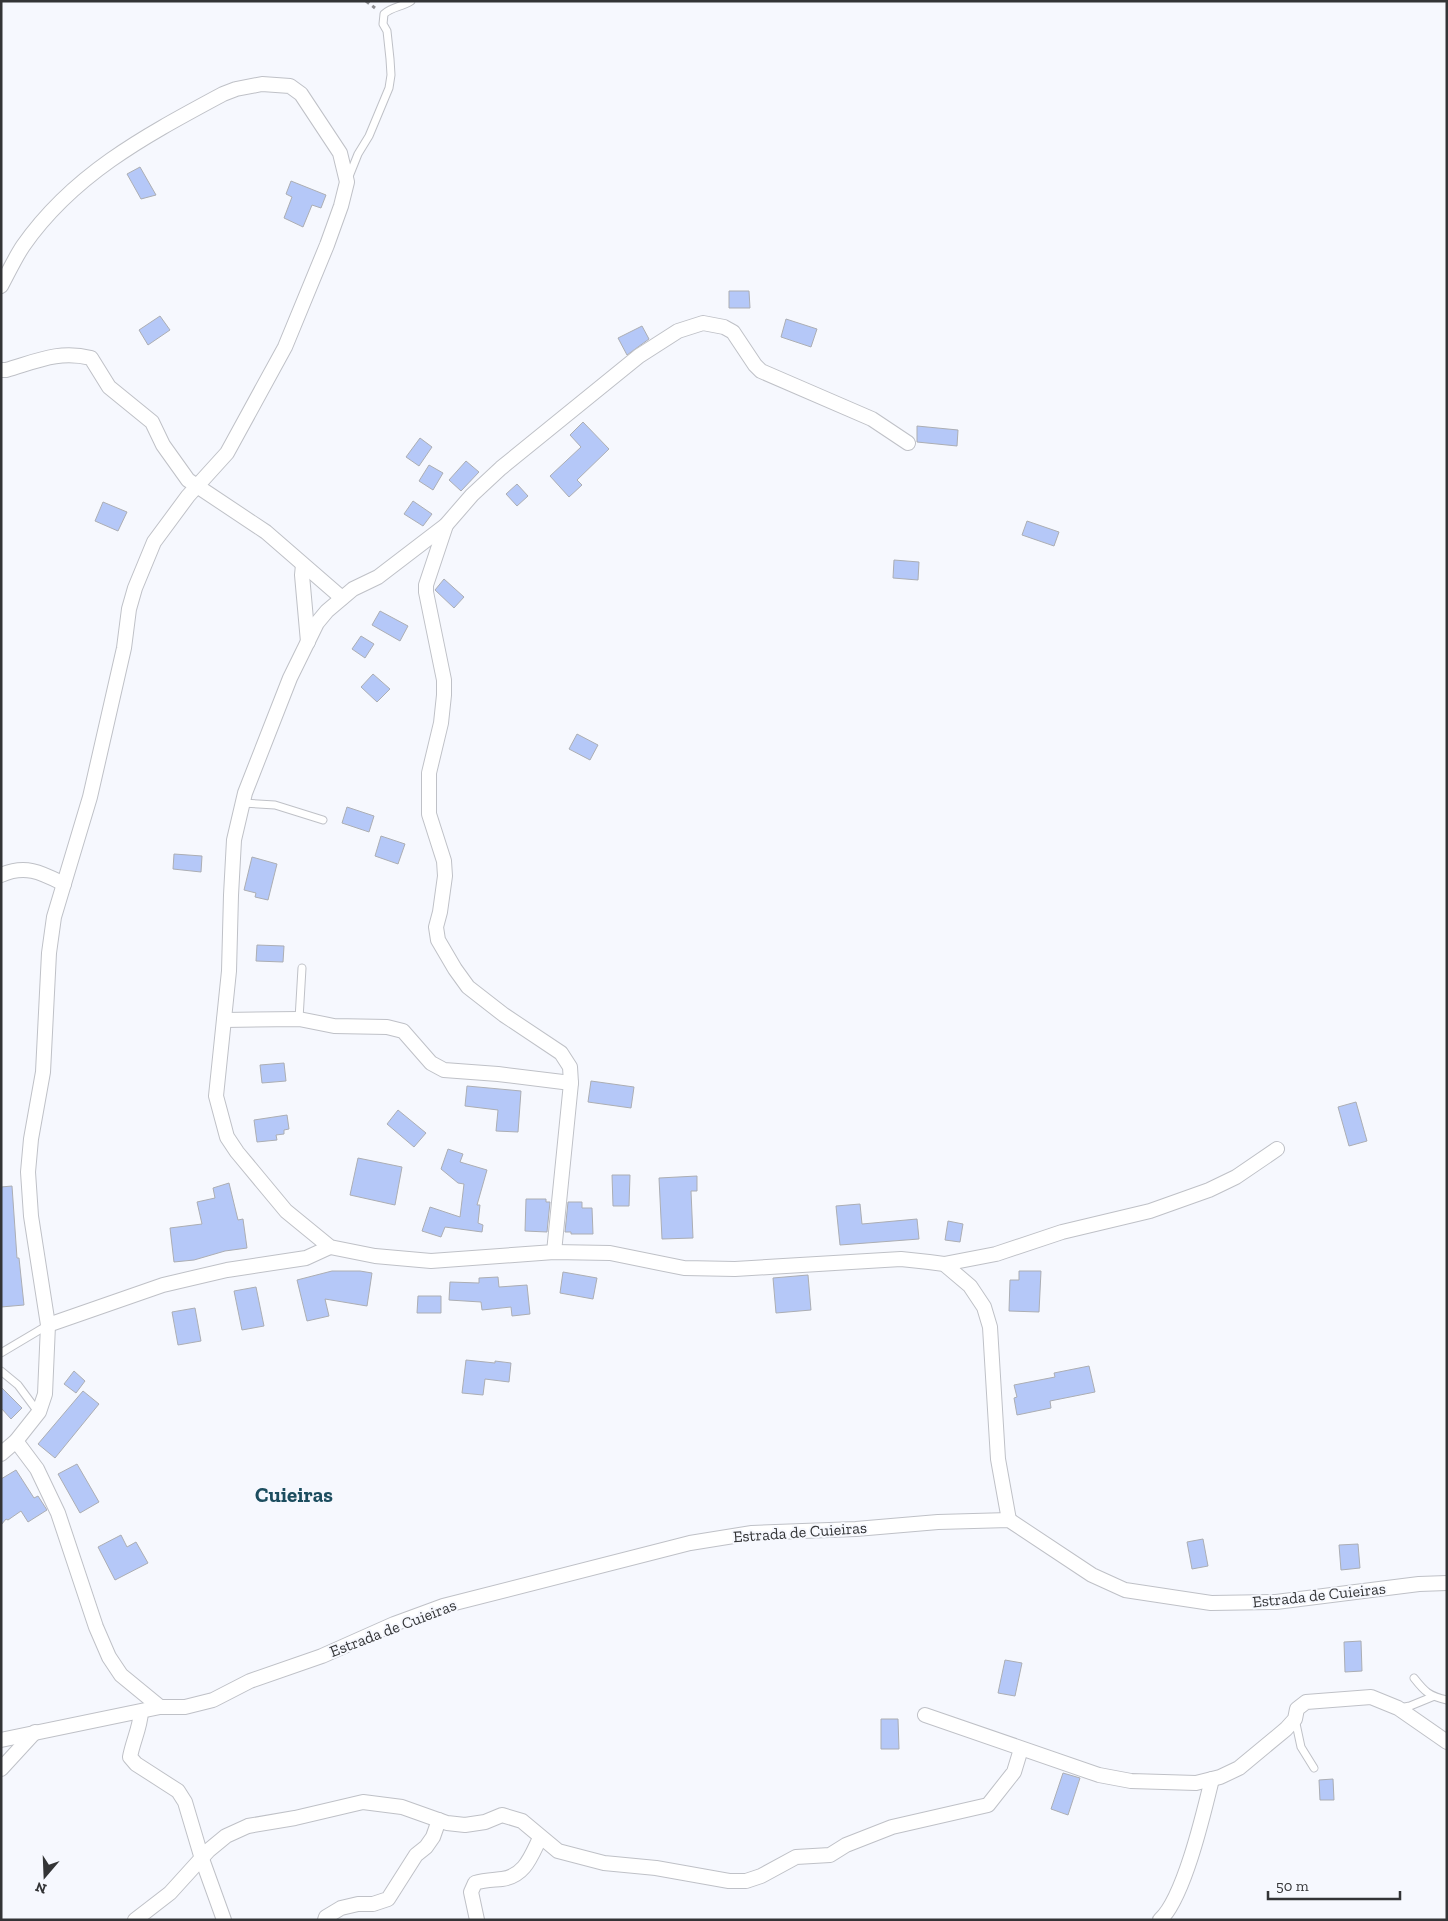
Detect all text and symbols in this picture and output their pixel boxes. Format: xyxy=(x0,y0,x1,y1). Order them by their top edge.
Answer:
district label: Cuieiras xyxy=(255,1482,333,1507)
street label: Estrada de Cuieiras xyxy=(732,1518,868,1546)
street label: Estrada de Cuieiras xyxy=(1251,1579,1387,1611)
street label: Estrada de Cuieiras xyxy=(327,1595,459,1661)
north arrow xyxy=(20,1851,70,1901)
scale bar xyxy=(1268,1868,1400,1900)
text: 50 m xyxy=(1276,1877,1309,1895)
text: N xyxy=(33,1878,49,1898)

